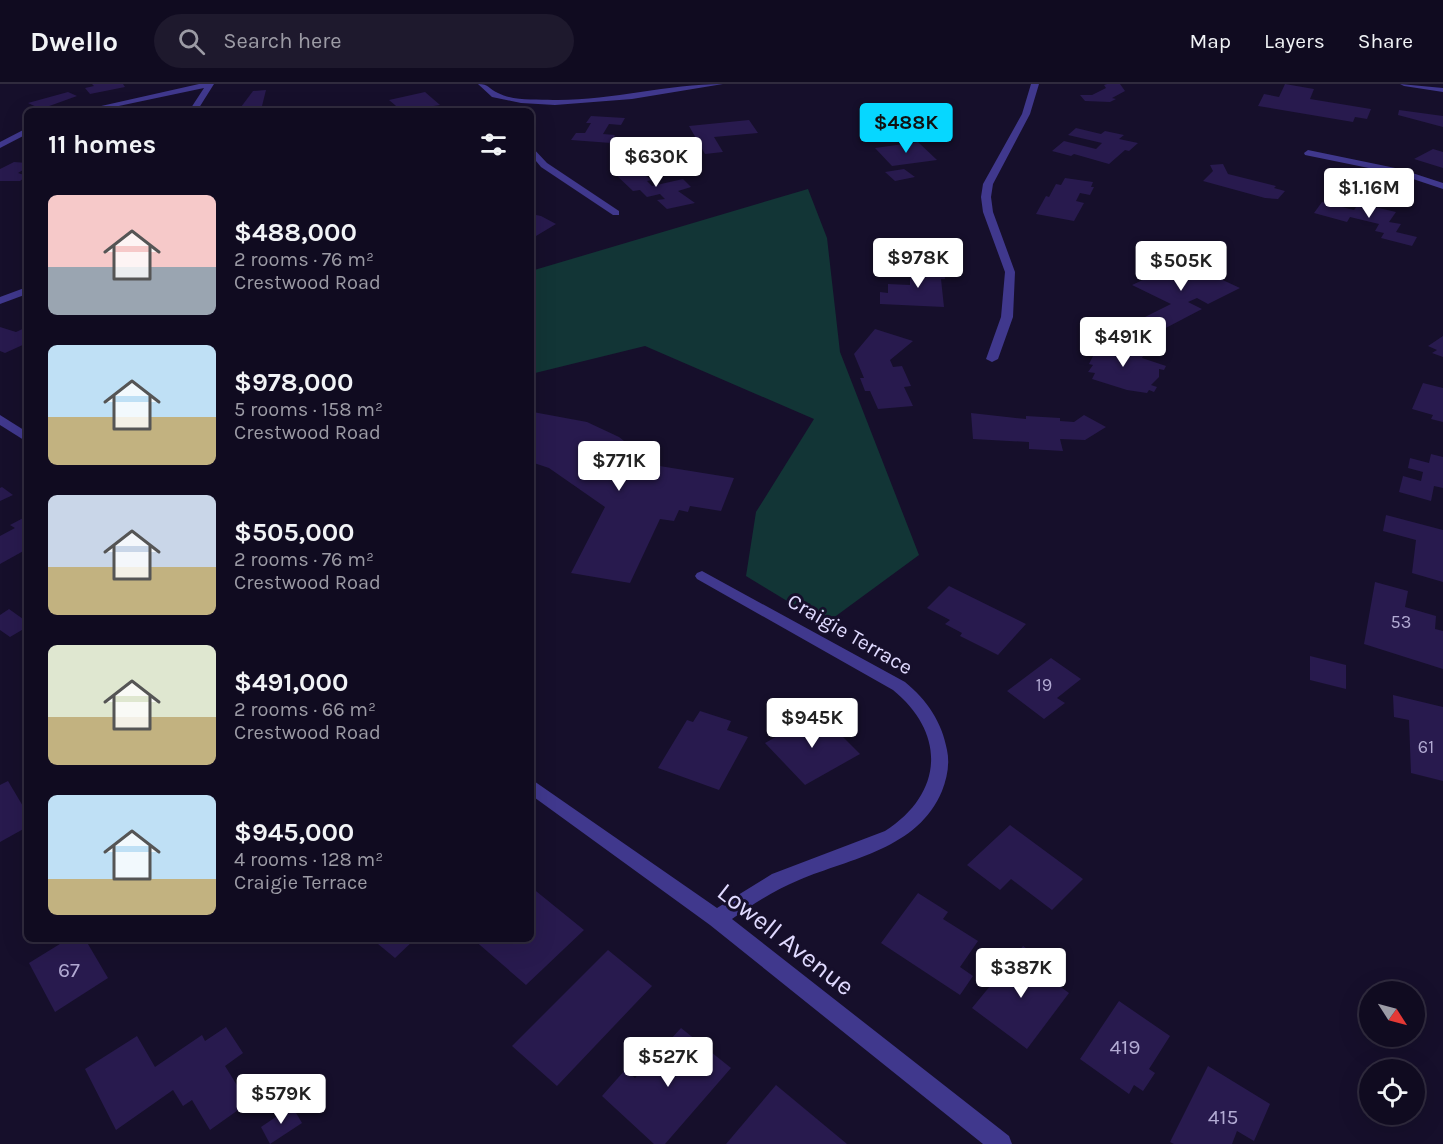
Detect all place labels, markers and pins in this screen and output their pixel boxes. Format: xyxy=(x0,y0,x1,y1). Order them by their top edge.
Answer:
pin: $488K xyxy=(864,103,948,154)
pin: $630K xyxy=(614,137,698,188)
pin: $1.16M xyxy=(1320,168,1418,219)
pin: $978K xyxy=(876,238,960,289)
pin: $505K xyxy=(1139,241,1223,292)
pin: $491K xyxy=(1081,317,1165,368)
pin: $771K xyxy=(577,441,661,492)
pin: $945K xyxy=(770,698,854,749)
pin: $387K xyxy=(979,948,1063,999)
pin: $527K xyxy=(626,1037,710,1088)
pin: $579K xyxy=(239,1074,323,1125)

